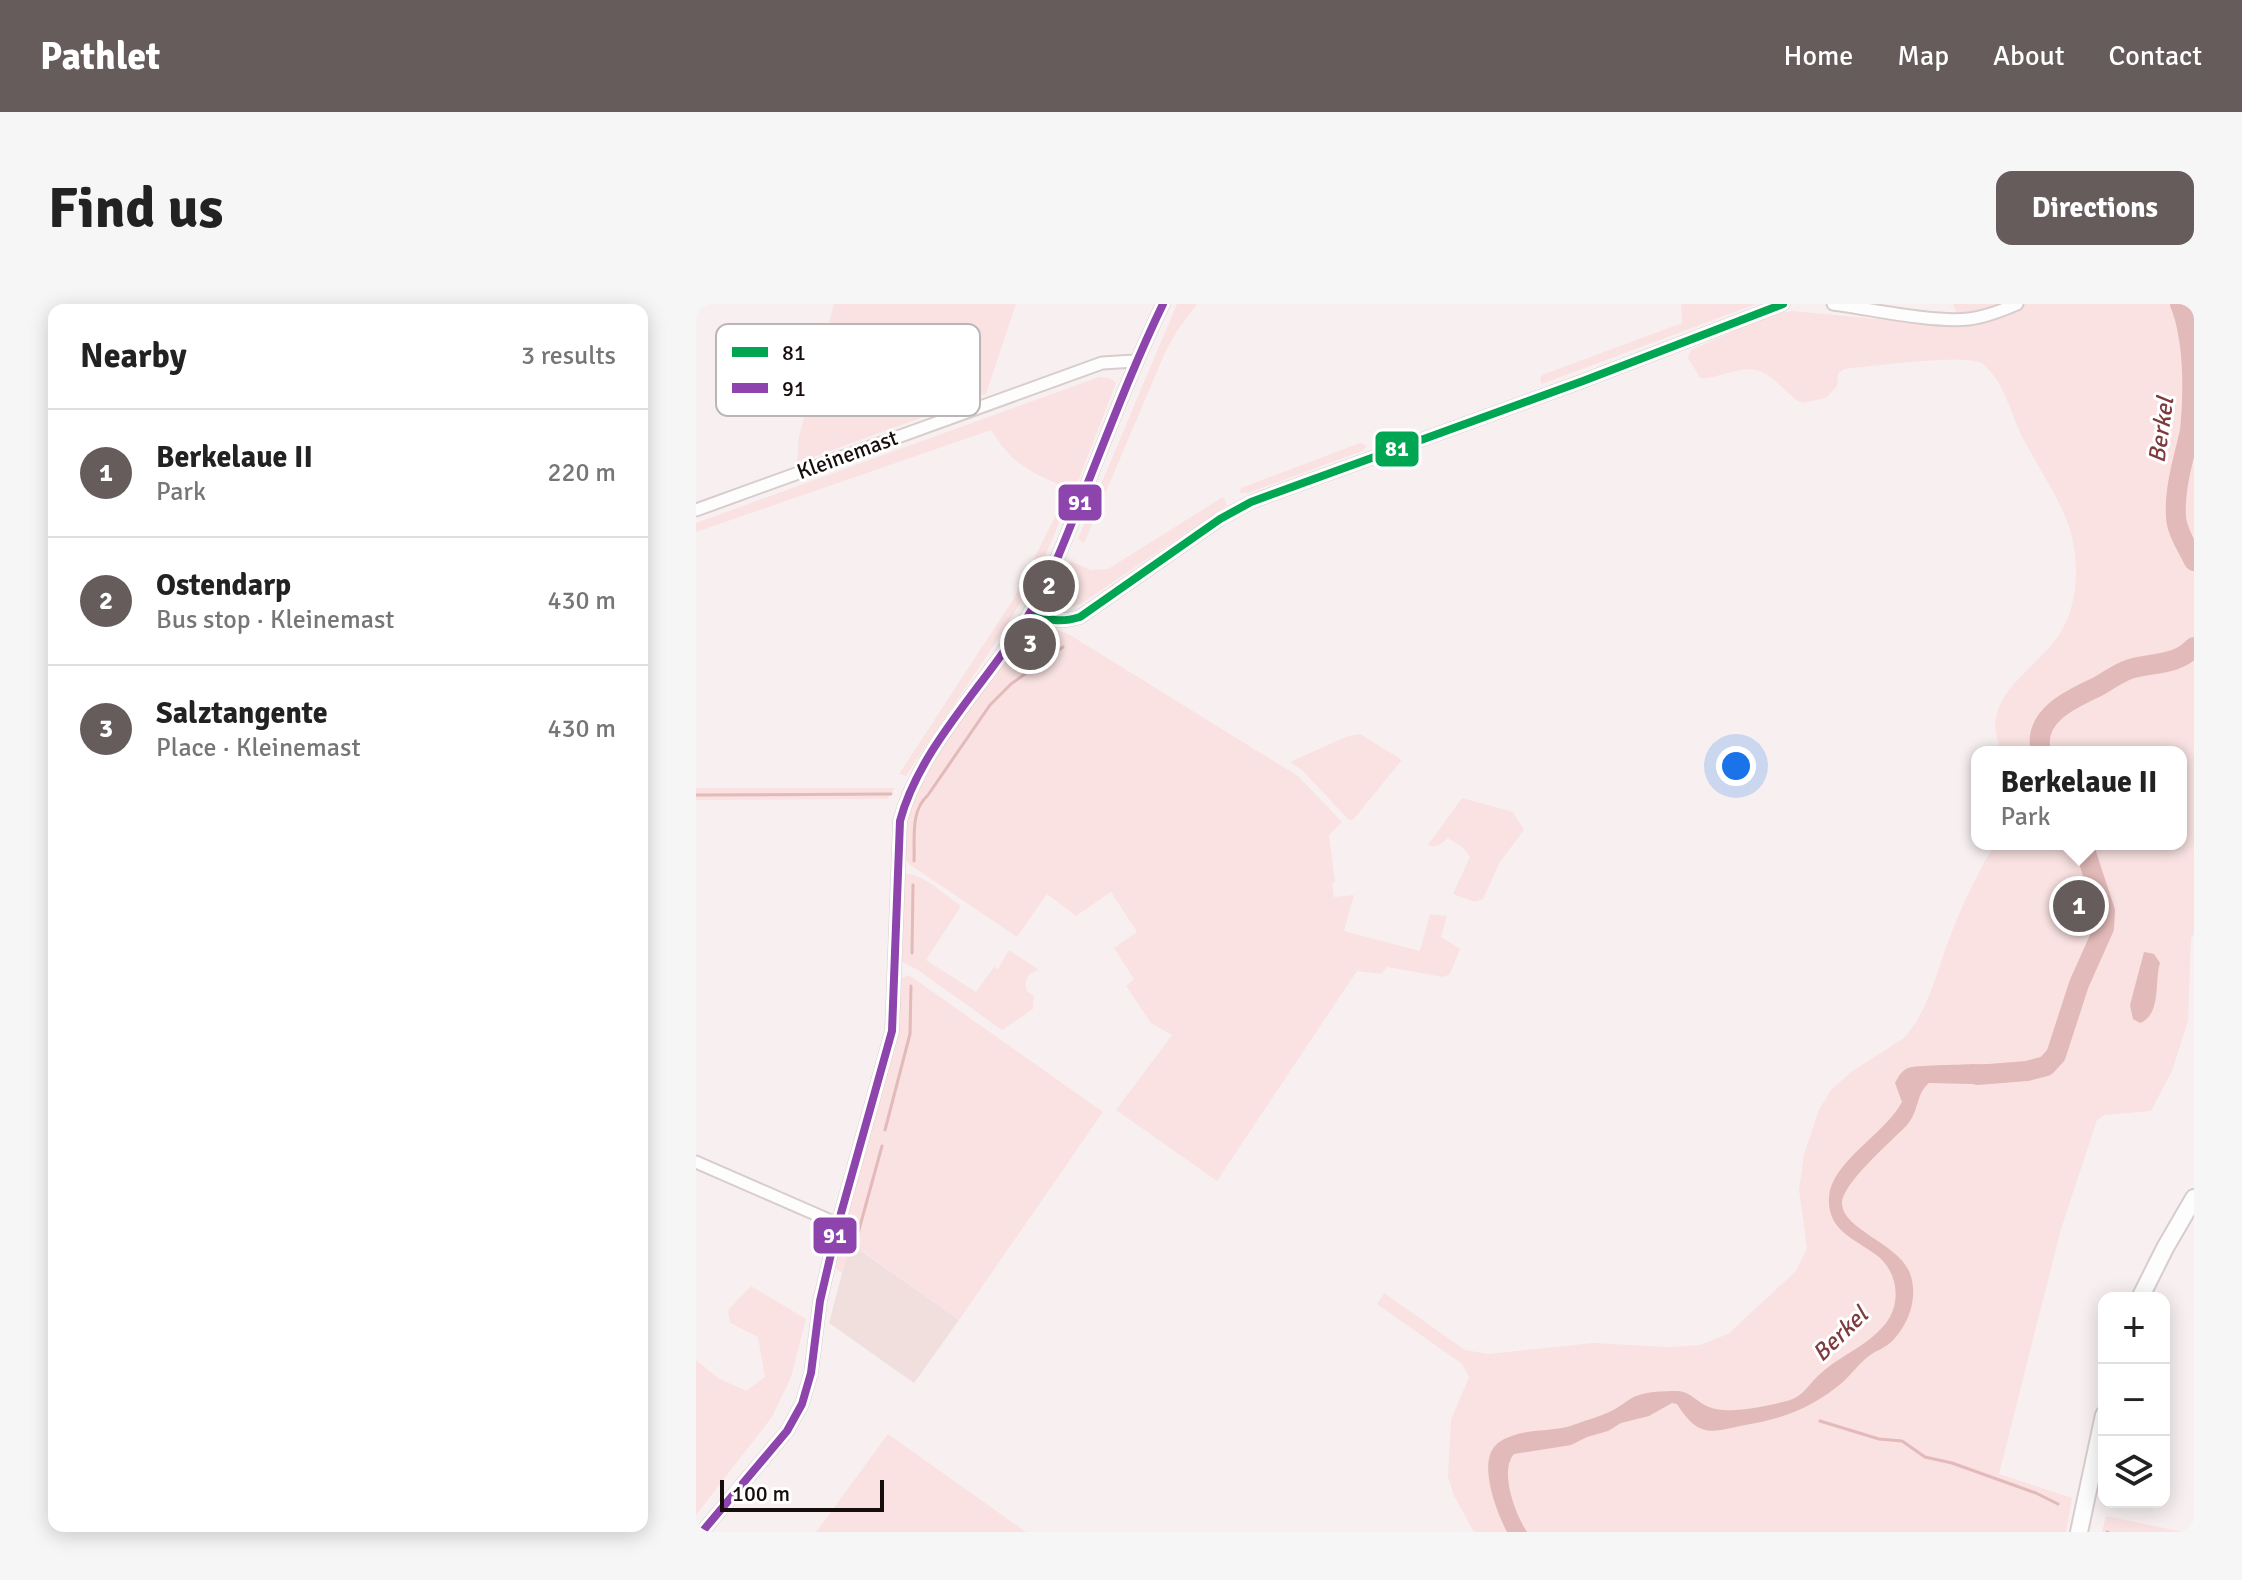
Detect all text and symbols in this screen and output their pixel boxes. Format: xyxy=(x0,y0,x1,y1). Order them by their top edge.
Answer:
text: Pathlet xyxy=(40,33,160,80)
text: Home xyxy=(1784,39,1853,73)
text: Map xyxy=(1897,39,1949,73)
text: About xyxy=(1993,39,2065,73)
text: Contact xyxy=(2109,39,2202,73)
button: Directions xyxy=(1996,171,2194,245)
text: Find us xyxy=(48,174,223,243)
legend xyxy=(716,324,980,416)
text: Nearby xyxy=(80,335,187,377)
text: 81 xyxy=(782,339,806,366)
text: 3 results xyxy=(521,340,616,372)
text: 91 xyxy=(782,375,806,402)
water label: Berkel xyxy=(2142,393,2181,465)
street label: Kleinemast xyxy=(793,424,902,485)
line badge: 81 xyxy=(1374,430,1420,468)
text: 81 xyxy=(1385,435,1409,462)
text: Berkelaue II xyxy=(156,439,313,476)
text: 1 xyxy=(99,457,113,489)
text: 220 m xyxy=(547,457,616,489)
text: Park xyxy=(156,476,206,508)
line badge: 91 xyxy=(1057,483,1103,522)
text: 91 xyxy=(1068,489,1092,516)
pin: 2 xyxy=(1023,556,1075,616)
text: Ostendarp xyxy=(156,567,291,604)
text: 2 xyxy=(99,585,113,617)
text: 430 m xyxy=(547,585,616,617)
text: Bus stop · Kleinemast xyxy=(156,604,394,636)
pin: 3 xyxy=(1004,614,1056,674)
text: Salztangente xyxy=(156,695,328,732)
text: 3 xyxy=(99,713,113,745)
text: 430 m xyxy=(547,713,616,745)
text: Place · Kleinemast xyxy=(156,732,361,764)
your location xyxy=(1716,746,1756,786)
popup xyxy=(1971,746,2187,850)
text: Berkelaue II xyxy=(2001,764,2158,801)
text: Park xyxy=(2001,801,2050,833)
pin: 1 xyxy=(2053,876,2105,936)
line badge: 91 xyxy=(812,1216,858,1255)
text: 91 xyxy=(823,1222,847,1249)
map controls xyxy=(2098,1292,2170,1508)
button: + xyxy=(2098,1292,2170,1364)
water label: Berkel xyxy=(1806,1299,1876,1368)
button: − xyxy=(2098,1364,2170,1436)
button: layers xyxy=(2098,1436,2170,1508)
scale bar xyxy=(720,1476,884,1512)
text: 100 m xyxy=(732,1480,790,1507)

